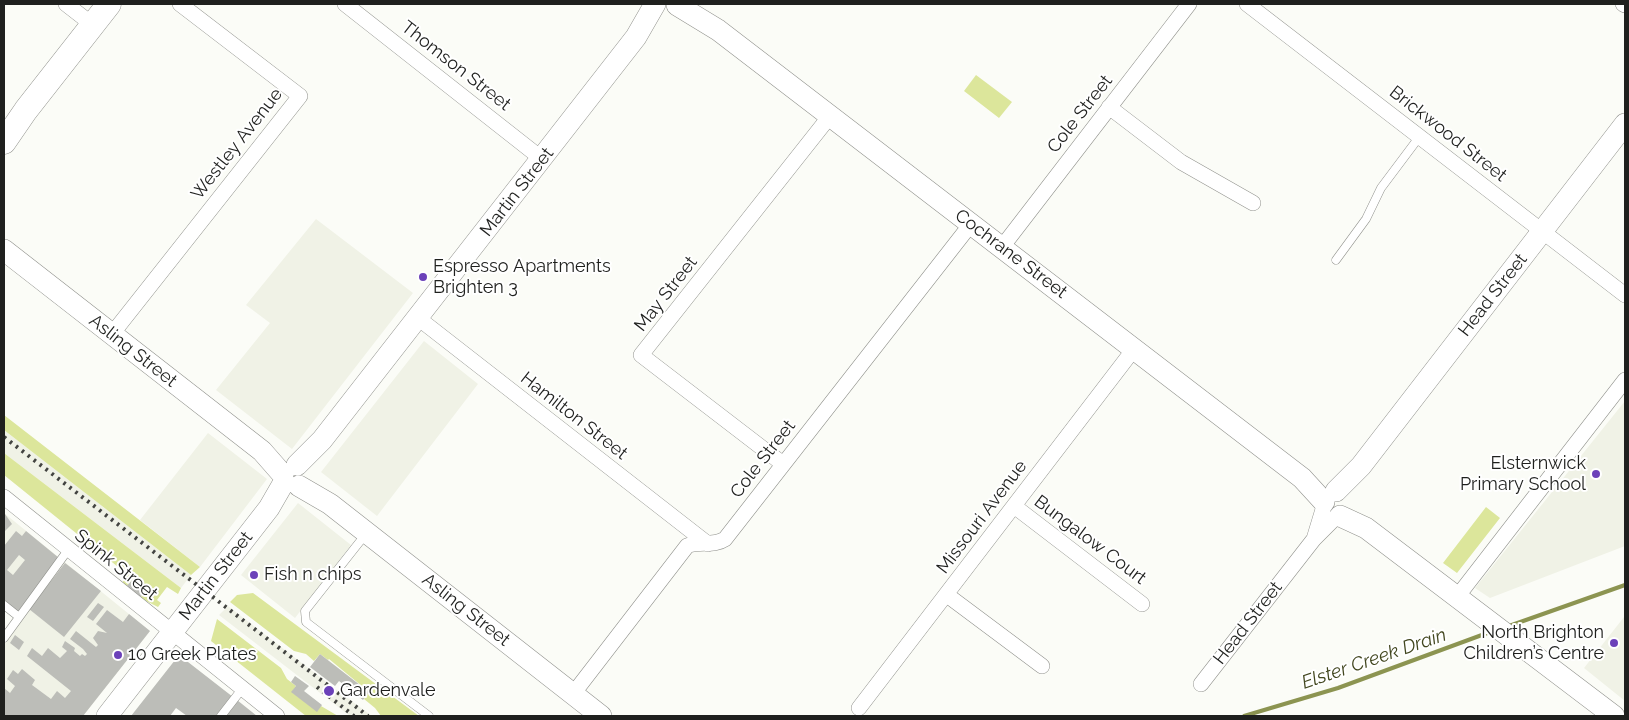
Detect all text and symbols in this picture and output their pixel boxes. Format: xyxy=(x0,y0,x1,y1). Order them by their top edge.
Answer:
street label: Thomson Street xyxy=(397,17,515,115)
street label: Cole Street xyxy=(1043,71,1117,157)
street label: Brickwood Street xyxy=(1385,81,1511,187)
street label: Westley Avenue xyxy=(187,84,287,204)
street label: Martin Street xyxy=(476,143,558,241)
street label: Cochrane Street xyxy=(951,205,1071,303)
street label: Head Street xyxy=(1454,249,1532,341)
street label: May Street xyxy=(630,252,702,336)
place label: Espresso Apartments Brighten 3 xyxy=(433,256,611,298)
marker: Espresso Apartments Brighten 3 xyxy=(417,271,429,283)
street label: Asling Street xyxy=(85,310,181,392)
street label: Hamilton Street xyxy=(516,367,632,465)
street label: Cole Street xyxy=(726,416,800,502)
place label: Elsternwick Primary School xyxy=(1460,453,1586,496)
street label: Missouri Avenue xyxy=(932,456,1032,578)
marker: Elsternwick Primary School xyxy=(1590,468,1602,480)
street label: Bungalow Court xyxy=(1030,491,1150,589)
street label: Spink Street xyxy=(70,525,162,605)
street label: Martin Street xyxy=(175,527,257,625)
place label: Fish n chips xyxy=(264,564,361,586)
marker: Fish n chips xyxy=(248,569,260,581)
street label: Asling Street xyxy=(418,569,514,651)
street label: Head Street xyxy=(1209,577,1287,669)
place label: North Brighton Children’s Centre xyxy=(1463,622,1604,664)
water label: Elster Creek Drain xyxy=(1299,624,1449,694)
marker: North Brighton Children’s Centre xyxy=(1608,637,1620,649)
place label: 10 Greek Plates xyxy=(128,644,256,666)
marker: 10 Greek Plates xyxy=(112,649,124,661)
place label: Gardenvale xyxy=(340,680,435,702)
marker: Gardenvale xyxy=(322,684,336,698)

